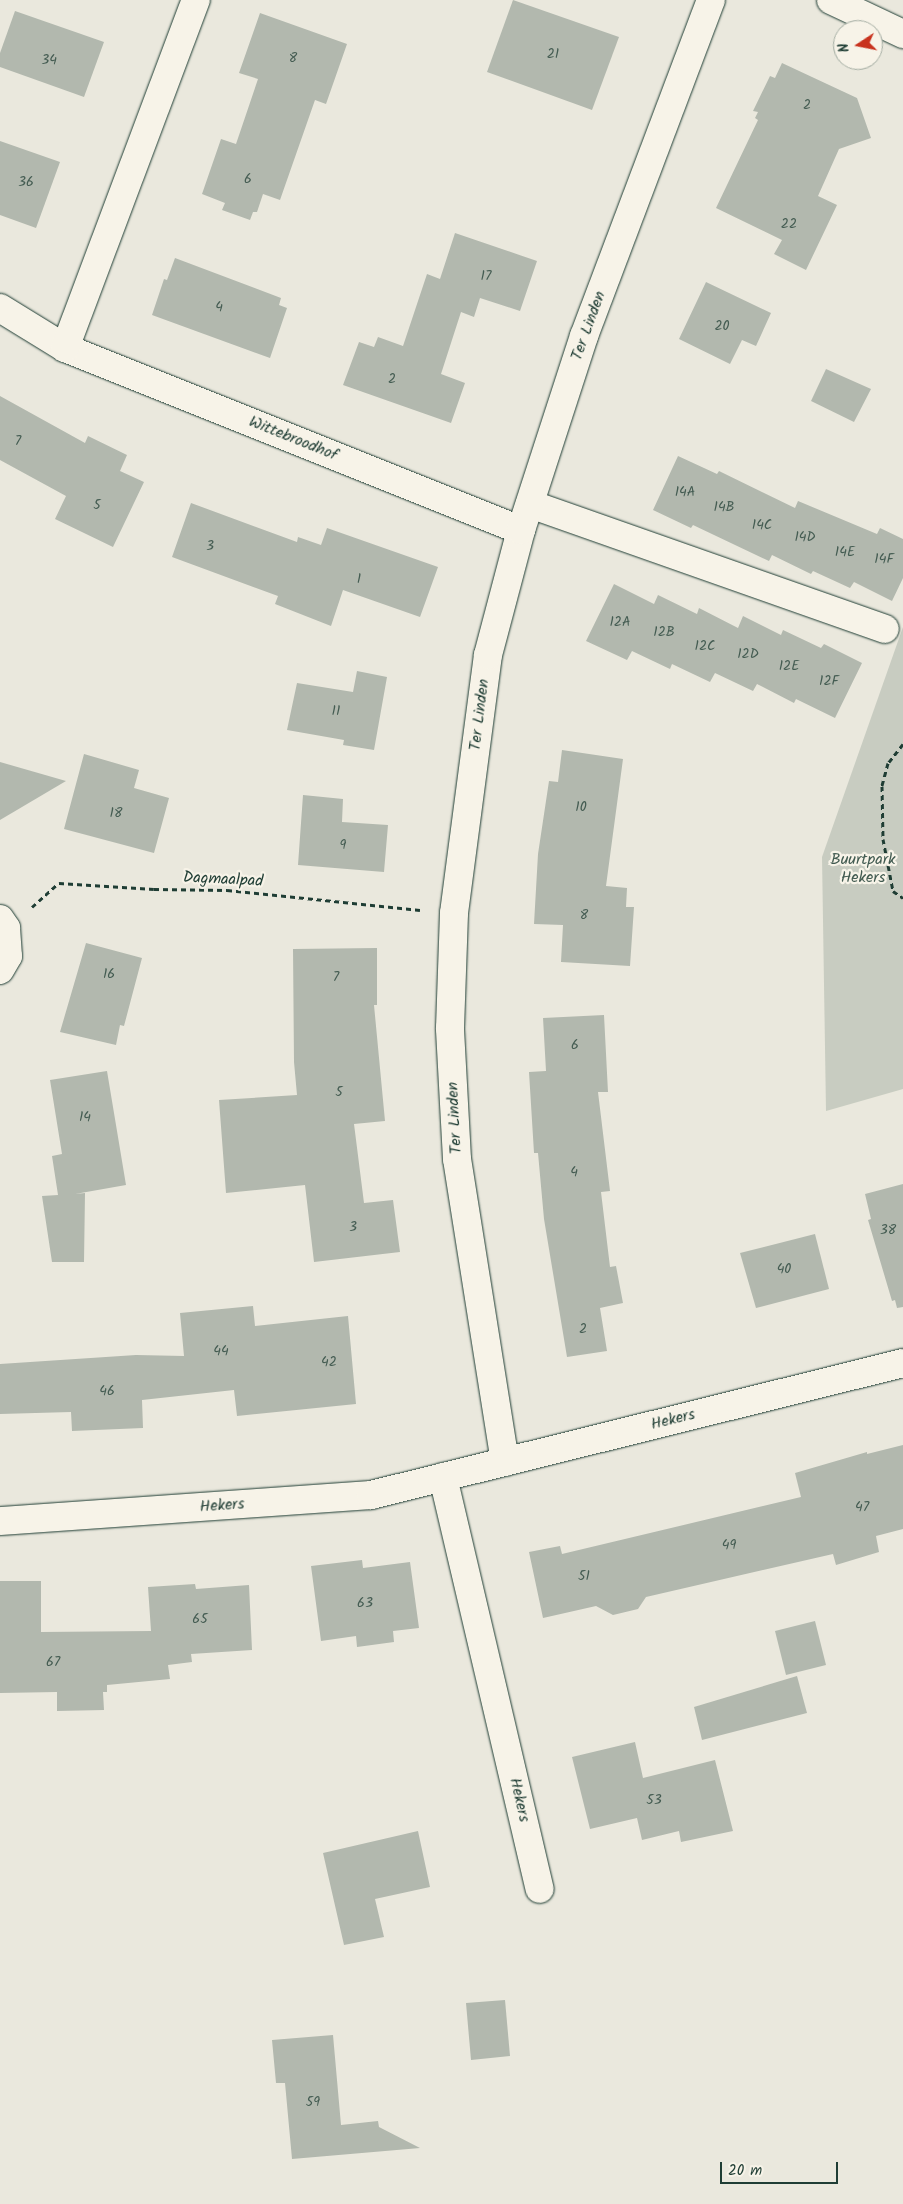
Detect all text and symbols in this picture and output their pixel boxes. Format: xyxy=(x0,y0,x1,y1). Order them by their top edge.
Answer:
north arrow xyxy=(833,20,883,70)
text: N xyxy=(833,41,856,54)
house number: 21 xyxy=(547,46,559,62)
house number: 8 xyxy=(289,50,297,66)
house number: 34 xyxy=(41,52,57,68)
house number: 2 xyxy=(803,97,811,113)
house number: 6 xyxy=(244,171,252,187)
house number: 36 xyxy=(18,174,34,190)
house number: 22 xyxy=(781,216,797,232)
house number: 17 xyxy=(481,268,491,284)
street label: Ter Linden xyxy=(568,289,610,363)
house number: 4 xyxy=(215,299,223,315)
house number: 20 xyxy=(714,318,730,334)
house number: 2 xyxy=(388,371,396,387)
street label: Wittebroodhof xyxy=(246,413,340,465)
house number: 7 xyxy=(15,433,21,449)
house number: 14A xyxy=(675,484,695,500)
house number: 5 xyxy=(93,497,101,513)
house number: 14B xyxy=(713,499,735,515)
house number: 14C xyxy=(752,517,772,533)
house number: 14D xyxy=(794,529,816,545)
house number: 3 xyxy=(206,538,214,554)
house number: 14E xyxy=(835,544,855,560)
house number: 14F xyxy=(874,551,894,567)
house number: 1 xyxy=(357,571,361,587)
house number: 12A xyxy=(609,614,631,630)
house number: 12B xyxy=(653,624,675,640)
house number: 12C xyxy=(695,638,715,654)
house number: 12D xyxy=(737,646,759,662)
house number: 12E xyxy=(779,658,799,674)
house number: 12F xyxy=(819,673,839,689)
street label: Ter Linden xyxy=(466,678,494,752)
house number: 11 xyxy=(332,703,340,719)
house number: 10 xyxy=(575,799,587,815)
house number: 18 xyxy=(110,805,122,821)
house number: 9 xyxy=(340,837,346,853)
park label: Buurtpark Hekers xyxy=(830,850,896,888)
street label: Dagmaalpad xyxy=(182,868,264,892)
house number: 8 xyxy=(580,907,588,923)
house number: 16 xyxy=(103,966,115,982)
house number: 7 xyxy=(333,969,339,985)
house number: 6 xyxy=(571,1037,579,1053)
street label: Ter Linden xyxy=(444,1081,466,1155)
house number: 5 xyxy=(335,1084,343,1100)
house number: 14 xyxy=(79,1109,91,1125)
house number: 4 xyxy=(570,1164,578,1180)
house number: 3 xyxy=(349,1219,357,1235)
house number: 38 xyxy=(880,1222,896,1238)
house number: 40 xyxy=(777,1261,791,1277)
house number: 2 xyxy=(579,1321,587,1337)
house number: 44 xyxy=(213,1343,229,1359)
house number: 42 xyxy=(321,1354,337,1370)
house number: 46 xyxy=(99,1383,115,1399)
street label: Hekers xyxy=(649,1405,697,1435)
street label: Hekers xyxy=(199,1495,245,1517)
house number: 47 xyxy=(855,1499,869,1515)
house number: 49 xyxy=(722,1537,736,1553)
house number: 51 xyxy=(578,1568,590,1584)
house number: 63 xyxy=(357,1595,373,1611)
house number: 65 xyxy=(192,1611,208,1627)
house number: 67 xyxy=(46,1654,60,1670)
street label: Hekers xyxy=(505,1776,533,1824)
house number: 53 xyxy=(646,1792,662,1808)
house number: 59 xyxy=(306,2094,320,2110)
scale bar xyxy=(723,2152,840,2184)
text: 20 m xyxy=(728,2159,762,2183)

